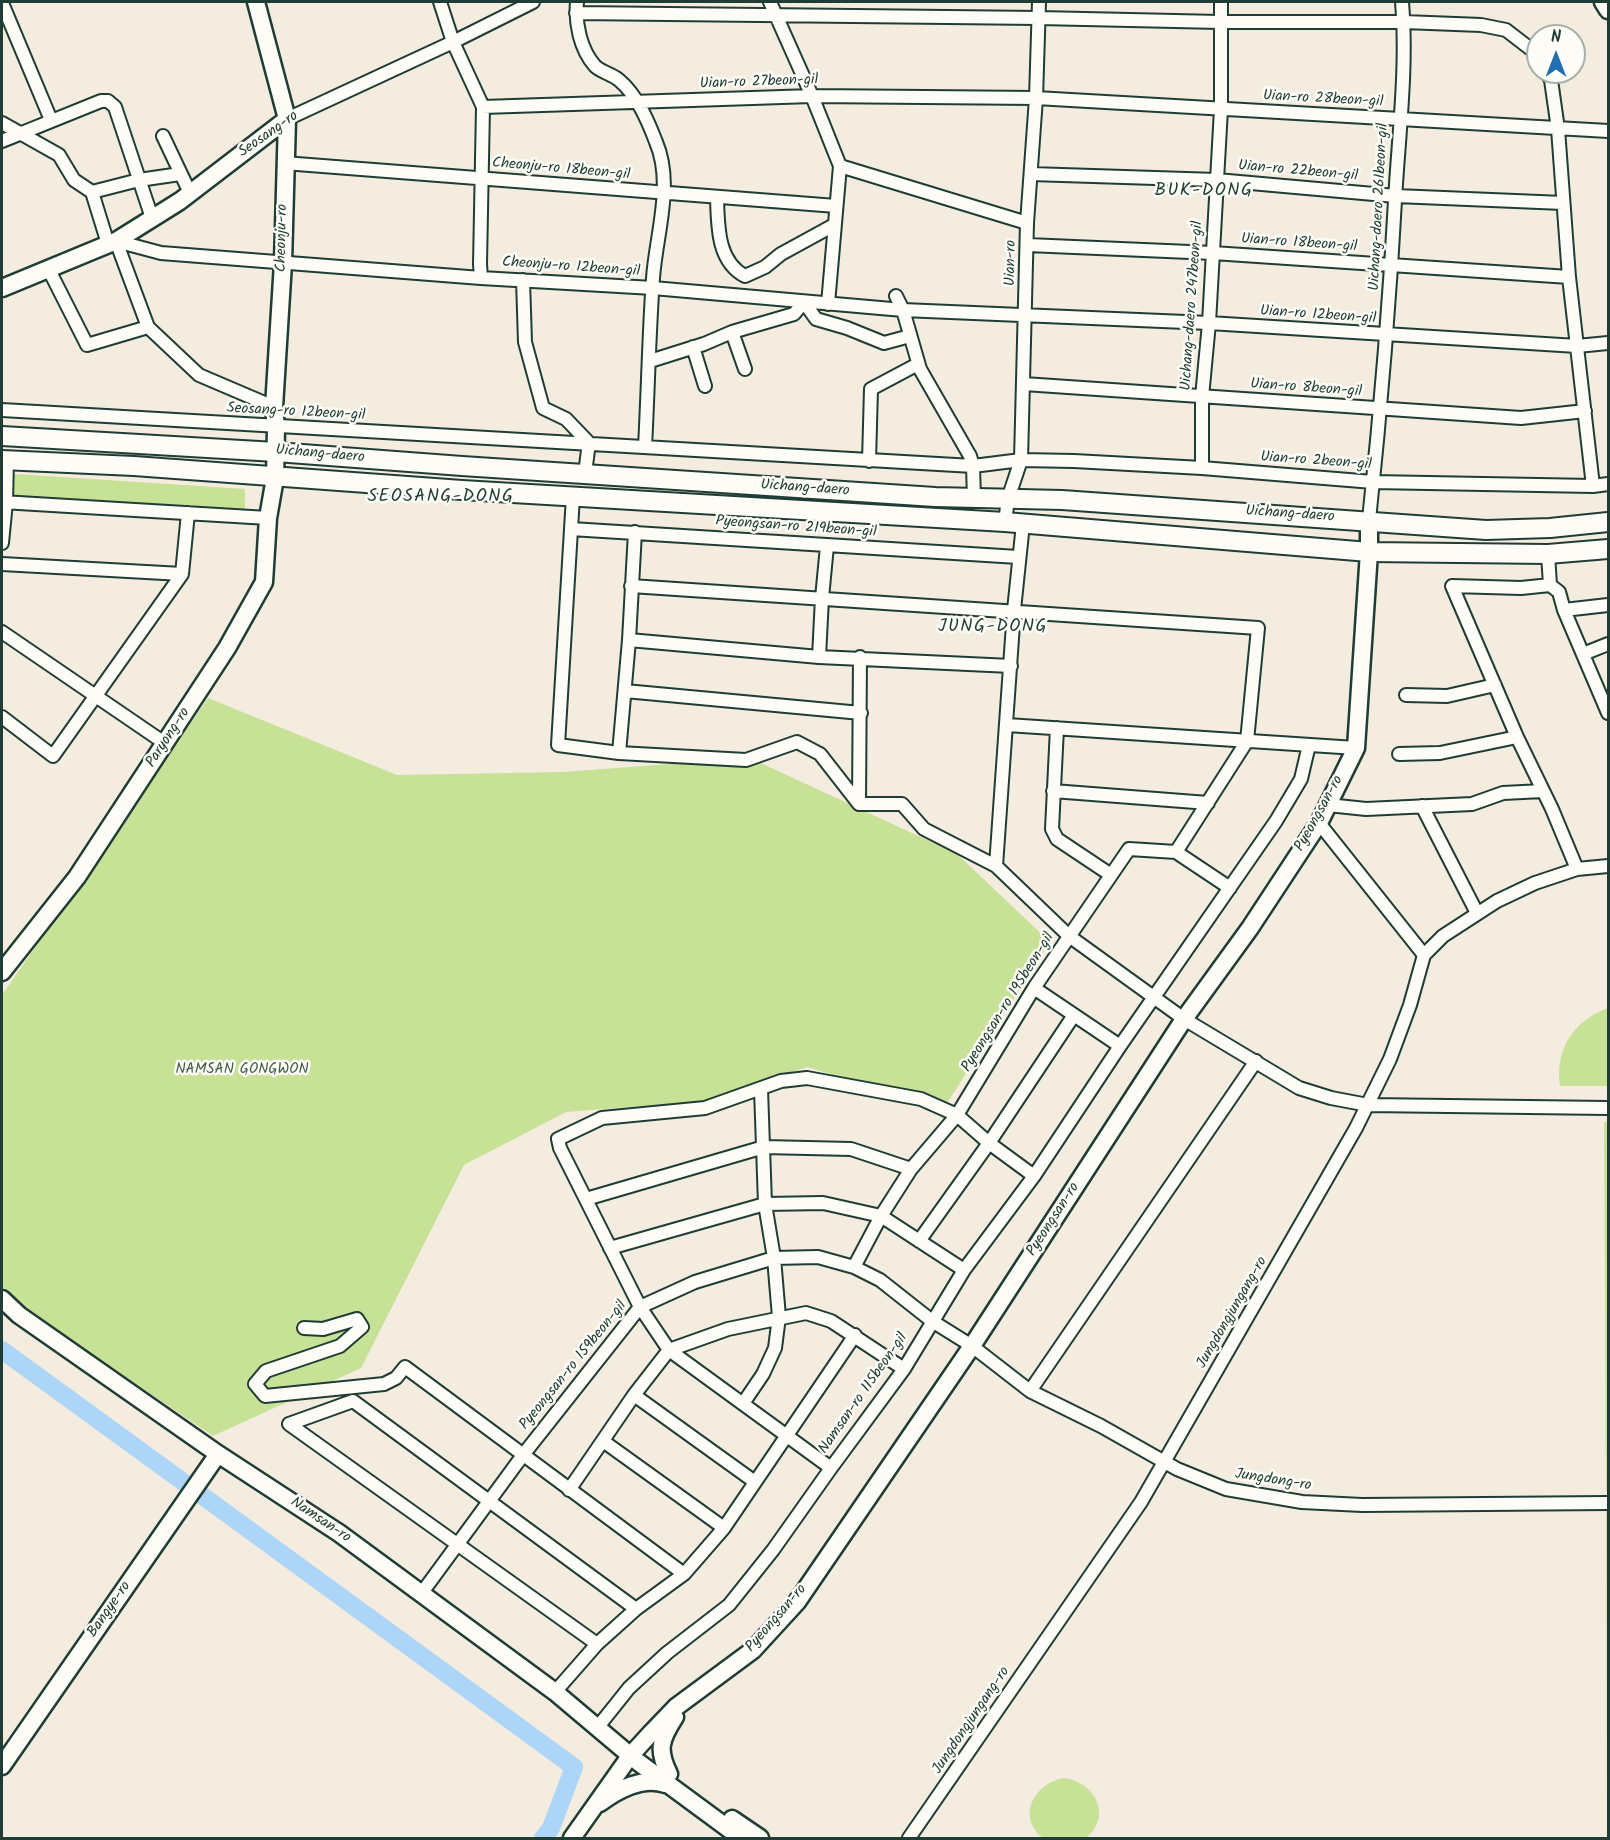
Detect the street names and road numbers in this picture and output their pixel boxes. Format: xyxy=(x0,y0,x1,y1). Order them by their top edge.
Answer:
street label: Uian-ro 27beon-gil xyxy=(699,72,819,94)
street label: Uian-ro 28beon-gil xyxy=(1262,88,1384,112)
street label: Seosang-ro xyxy=(236,108,302,162)
street label: Uichang-daero 261beon-gil xyxy=(1367,123,1393,291)
street label: Cheonju-ro 18beon-gil xyxy=(491,155,631,185)
street label: Uian-ro 22beon-gil xyxy=(1237,158,1359,186)
street label: Cheonju-ro xyxy=(273,204,293,272)
street label: Uichang-daero 247beon-gil xyxy=(1178,221,1208,391)
street label: Uian-ro 18beon-gil xyxy=(1240,231,1358,257)
street label: Uian-ro xyxy=(1003,240,1021,286)
street label: Cheonju-ro 12beon-gil xyxy=(501,254,641,282)
street label: Uian-ro 12beon-gil xyxy=(1259,303,1377,329)
street label: Uian-ro 8beon-gil xyxy=(1250,376,1362,402)
street label: Seosang-ro 12beon-gil xyxy=(226,400,366,426)
street label: Uichang-daero xyxy=(275,442,365,468)
street label: Uian-ro 2beon-gil xyxy=(1260,449,1372,475)
street label: Uichang-daero xyxy=(760,477,850,501)
street label: Uichang-daero xyxy=(1245,503,1335,527)
street label: Pyeongsan-ro 219beon-gil xyxy=(715,513,877,543)
street label: Paryong-ro xyxy=(143,705,195,771)
street label: Pyeongsan-ro xyxy=(1292,773,1348,855)
street label: Pyeongsan-ro 195beon-gil xyxy=(959,930,1059,1076)
street label: Pyeongsan-ro xyxy=(1024,1180,1084,1260)
street label: Jungdongjungang-ro xyxy=(1194,1254,1272,1372)
street label: Pyeongsan-ro 159beon-gil xyxy=(516,1298,632,1434)
street label: Namsan-ro 115beon-gil xyxy=(816,1330,912,1458)
street label: Jungdong-ro xyxy=(1233,1466,1313,1496)
street label: Namsan-ro xyxy=(286,1494,354,1548)
street label: Bangye-ro xyxy=(84,1579,136,1641)
street label: Pyeongsan-ro xyxy=(743,1581,811,1657)
street label: Jungdongjungang-ro xyxy=(929,1664,1015,1778)

